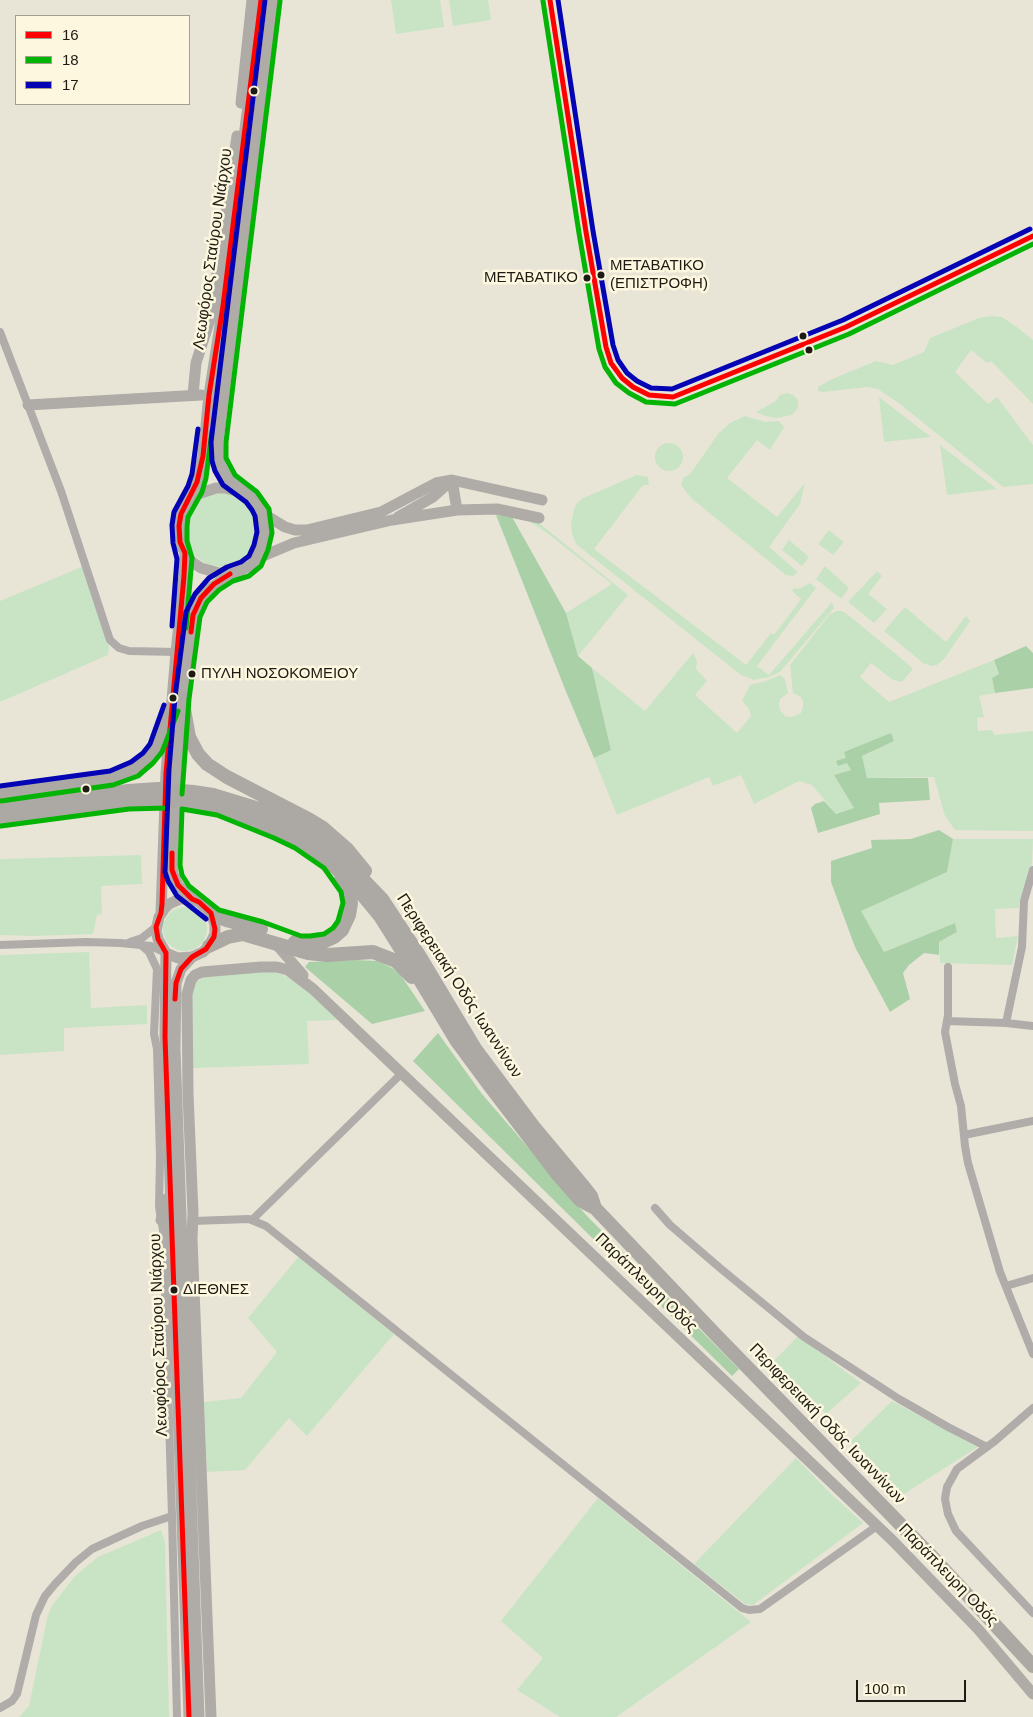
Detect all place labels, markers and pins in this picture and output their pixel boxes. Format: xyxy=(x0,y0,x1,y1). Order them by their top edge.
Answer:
unlabelled marker xyxy=(249,86,259,96)
place label: ΜΕΤΑΒΑΤΙΚΟ (ΕΠΙΣΤΡΟΦΗ) xyxy=(610,257,708,292)
place label: ΜΕΤΑΒΑΤΙΚΟ xyxy=(484,269,578,287)
marker: ΜΕΤΑΒΑΤΙΚΟ (ΕΠΙΣΤΡΟΦΗ) xyxy=(596,270,606,280)
marker: ΜΕΤΑΒΑΤΙΚΟ xyxy=(582,273,592,283)
unlabelled marker xyxy=(798,331,808,341)
unlabelled marker xyxy=(804,345,814,355)
place label: ΠΥΛΗ ΝΟΣΟΚΟΜΕΙΟΥ xyxy=(201,665,358,683)
marker: ΠΥΛΗ ΝΟΣΟΚΟΜΕΙΟΥ xyxy=(187,669,197,679)
unlabelled marker xyxy=(168,693,178,703)
unlabelled marker xyxy=(81,784,91,794)
place label: ΔΙΕΘΝΕΣ xyxy=(183,1281,249,1299)
marker: ΔΙΕΘΝΕΣ xyxy=(169,1285,179,1295)

